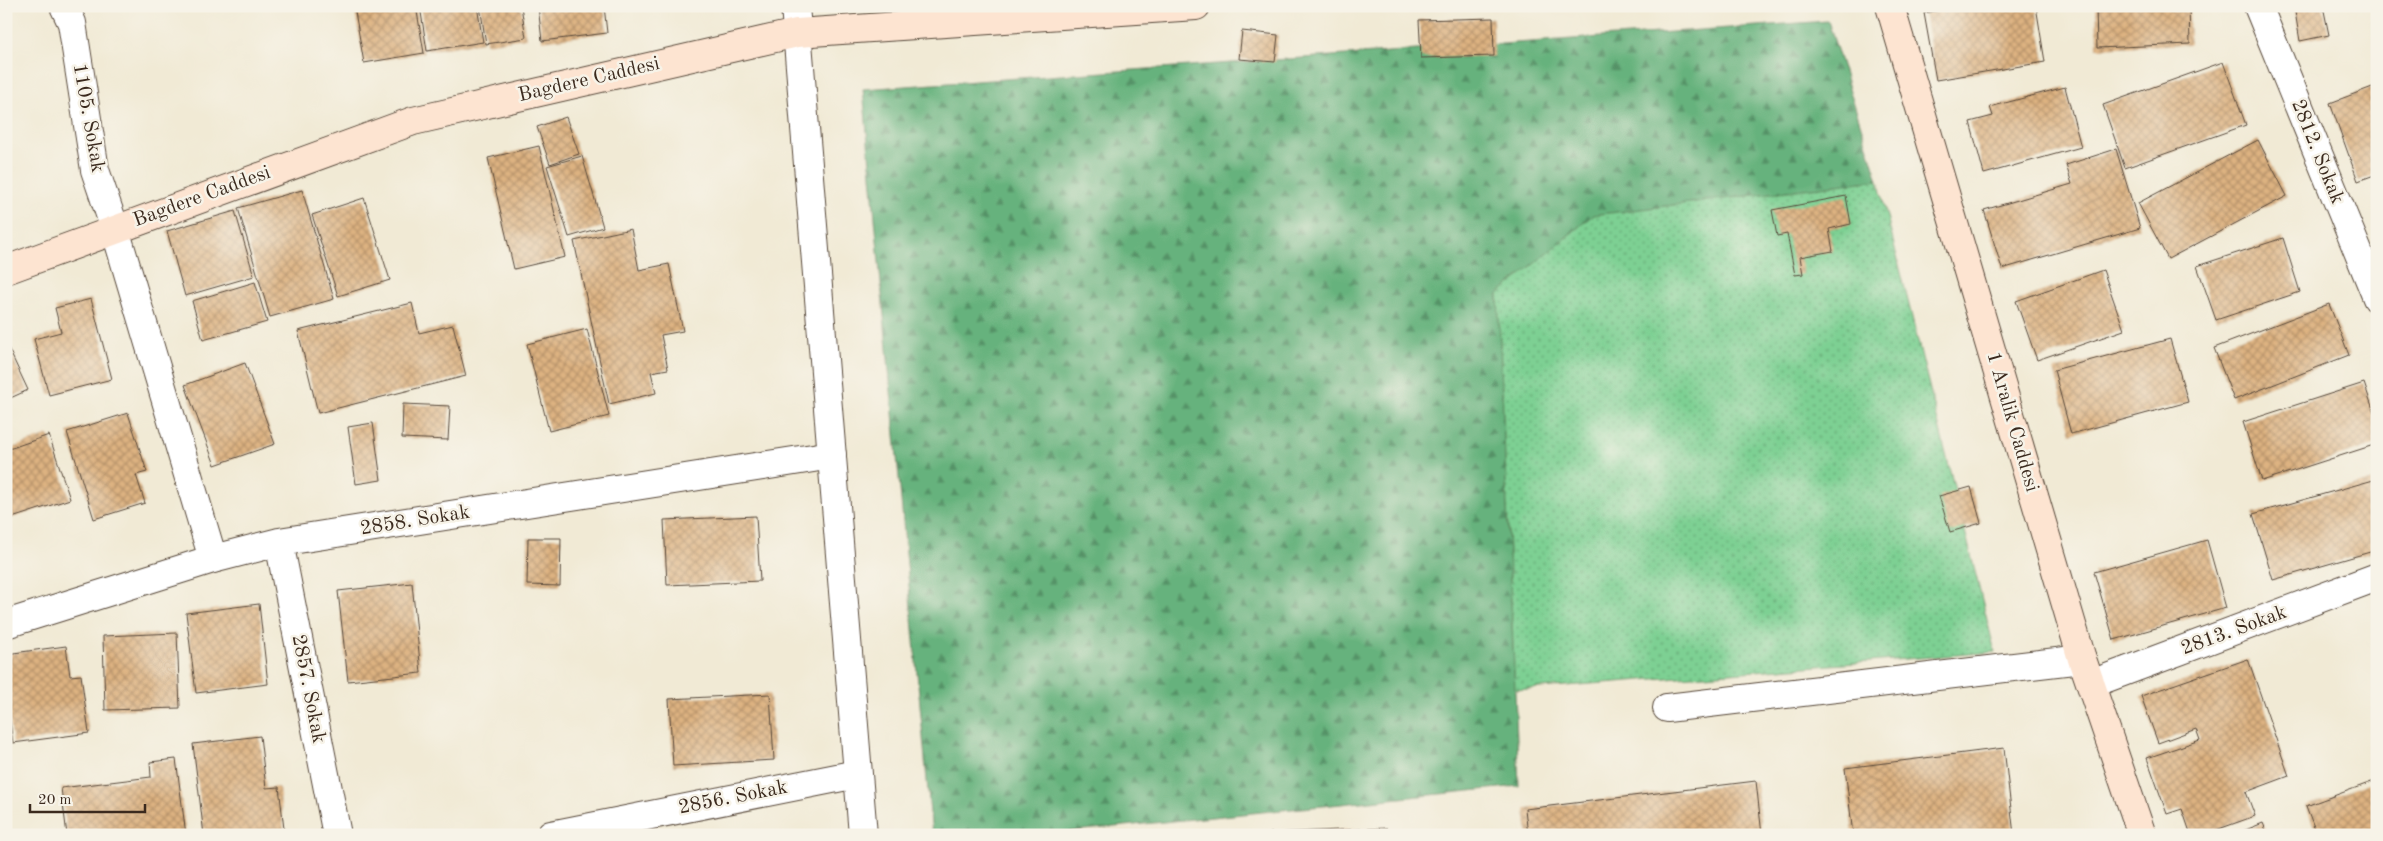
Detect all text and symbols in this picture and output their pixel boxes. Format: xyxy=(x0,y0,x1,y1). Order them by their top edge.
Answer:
street label: Bagdere Caddesi xyxy=(516,54,662,106)
street label: 1105. Sokak xyxy=(69,62,107,174)
street label: 2812. Sokak xyxy=(2287,97,2347,207)
street label: Bagdere Caddesi xyxy=(131,163,273,231)
street label: 1 Aralik Caddesi xyxy=(1982,350,2042,494)
street label: 2858. Sokak xyxy=(359,502,471,540)
street label: 2813. Sokak xyxy=(2179,603,2289,659)
street label: 2857. Sokak xyxy=(288,633,328,745)
street label: 2856. Sokak xyxy=(677,778,789,818)
scale bar xyxy=(30,781,145,813)
text: 20 m xyxy=(38,793,72,808)

